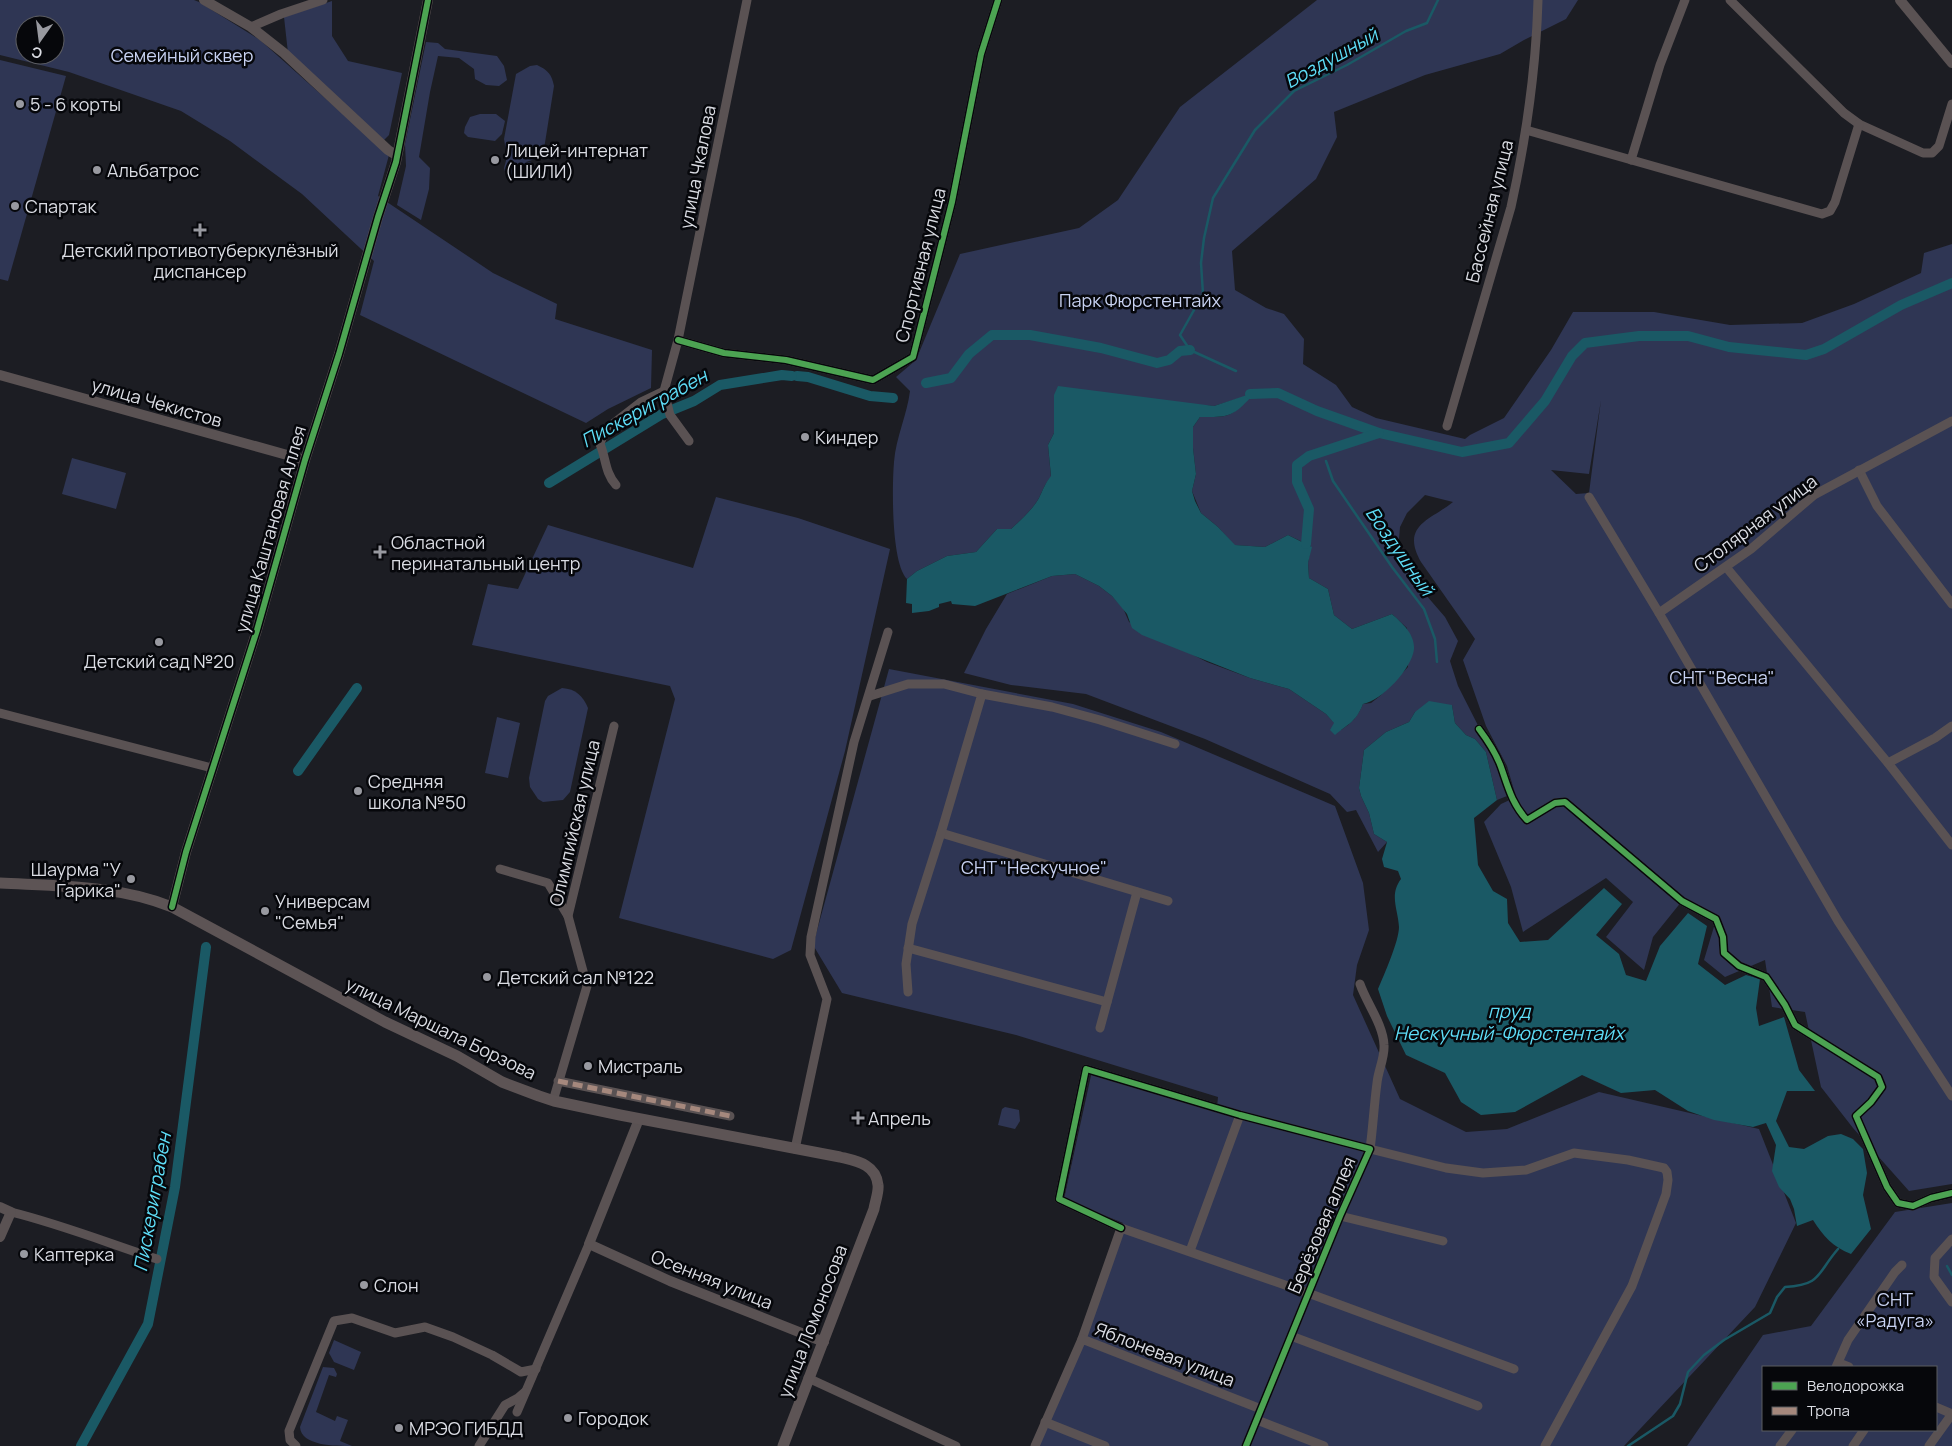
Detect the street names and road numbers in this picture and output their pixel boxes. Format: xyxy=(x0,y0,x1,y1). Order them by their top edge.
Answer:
street label: улица Чкалова xyxy=(673,103,721,231)
street label: Бассейная улица xyxy=(1460,137,1518,285)
street label: Спортивная улица xyxy=(889,185,951,345)
street label: улица Чекистов xyxy=(89,372,225,432)
street label: улица Каштановая Аллея xyxy=(229,423,311,635)
street label: Столярная улица xyxy=(1688,469,1822,577)
street label: Олимпийская улица xyxy=(543,737,605,909)
street label: улица Маршала Борзова xyxy=(342,971,540,1085)
street label: Берёзовая аллея xyxy=(1281,1153,1361,1297)
street label: улица Ломоносова xyxy=(772,1241,852,1401)
street label: Осенняя улица xyxy=(648,1244,776,1314)
street label: Яблоневая улица xyxy=(1092,1316,1238,1392)

